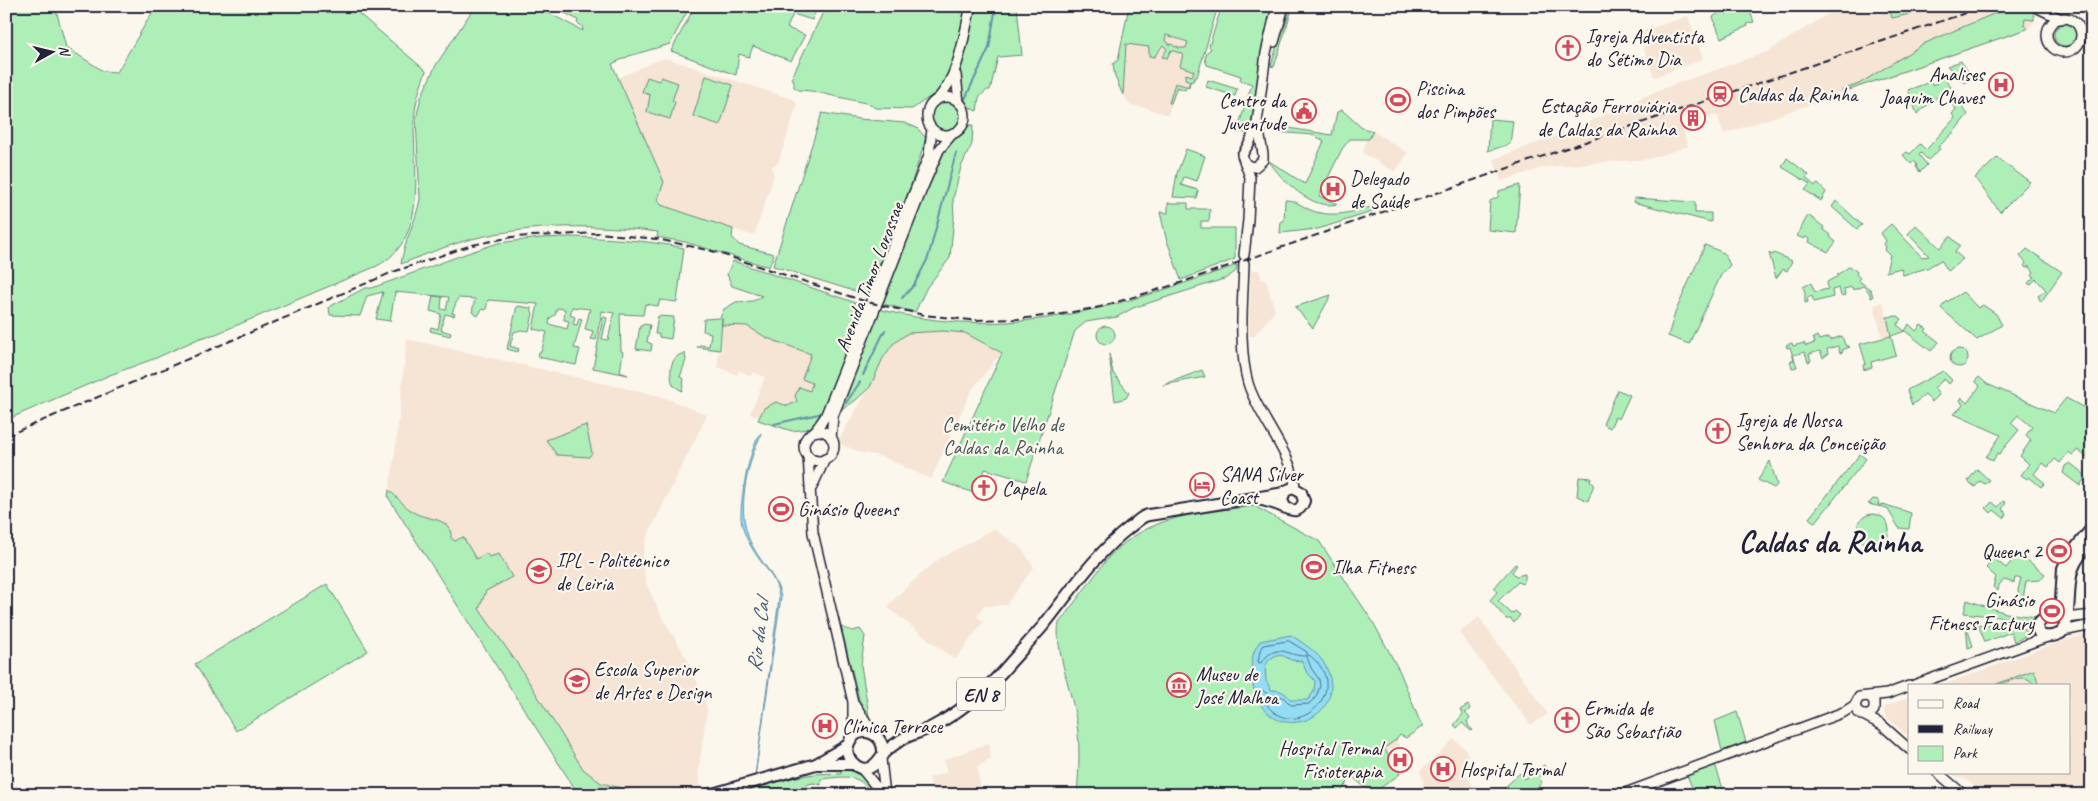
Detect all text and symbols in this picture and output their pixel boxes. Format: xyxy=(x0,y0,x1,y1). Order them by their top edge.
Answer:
place label: Igreja Adventista do Sétimo Dia xyxy=(1586,24,1705,72)
north arrow xyxy=(28,28,78,78)
church icon: Igreja Adventista do Sétimo Dia xyxy=(1555,35,1581,61)
text: N xyxy=(55,45,74,58)
place label: Analises Joaquim Chaves xyxy=(1880,62,1986,110)
hospital icon: Analises Joaquim Chaves xyxy=(1988,72,2014,98)
place label: Piscina dos Pimpões xyxy=(1416,76,1497,124)
station icon: Caldas da Rainha xyxy=(1707,81,1733,107)
place label: Caldas da Rainha xyxy=(1738,82,1859,107)
sports icon: Piscina dos Pimpões xyxy=(1385,87,1411,113)
place label: Centro da Juventude xyxy=(1219,88,1288,136)
place label: Estação Ferroviária de Caldas da Rainha xyxy=(1537,94,1678,142)
public building icon: Centro da Juventude xyxy=(1291,98,1317,124)
building icon: Estação Ferroviária de Caldas da Rainha xyxy=(1680,105,1706,131)
place label: Delegado de Saúde xyxy=(1350,166,1410,214)
hospital icon: Delegado de Saúde xyxy=(1320,176,1346,202)
street label: Avenida Timor Lorossae xyxy=(830,198,910,355)
place label: Igreja de Nossa Senhora da Conceição xyxy=(1736,408,1886,456)
park label: Cemitério Velho de Caldas da Rainha xyxy=(942,412,1065,460)
church icon: Igreja de Nossa Senhora da Conceição xyxy=(1705,418,1731,444)
place label: SANA Silver Coast xyxy=(1220,462,1305,510)
hotel icon: SANA Silver Coast xyxy=(1189,472,1215,498)
church icon: Capela xyxy=(971,475,997,501)
place label: Capela xyxy=(1002,476,1048,501)
sports icon: Ginásio Queens xyxy=(768,496,794,522)
place label: Ginásio Queens xyxy=(798,497,900,522)
district label: Caldas da Rainha xyxy=(1739,523,1924,561)
sports icon: Queens 2 xyxy=(2046,538,2072,564)
place label: Queens 2 xyxy=(1982,539,2044,564)
place label: IPL - Politécnico de Leiria xyxy=(556,548,670,596)
sports icon: Ilha Fitness xyxy=(1301,554,1327,580)
place label: Ilha Fitness xyxy=(1332,555,1417,580)
school or university icon: IPL - Politécnico de Leiria xyxy=(526,558,552,584)
place label: Ginásio Fitness Factury xyxy=(1929,588,2036,636)
water label: Rio da Cal xyxy=(741,592,776,673)
sports icon: Ginásio Fitness Factury xyxy=(2039,598,2065,624)
place label: Escola Superior de Artes e Design xyxy=(594,657,712,705)
place label: Museu de José Malhoa xyxy=(1195,662,1280,710)
school or university icon: Escola Superior de Artes e Design xyxy=(564,668,590,694)
museum icon: Museu de José Malhoa xyxy=(1166,672,1192,698)
road number: EN 8 xyxy=(957,678,1005,711)
legend xyxy=(1908,684,2070,774)
text: Road xyxy=(1953,694,1980,713)
place label: Ermida de São Sebastião xyxy=(1584,696,1681,744)
church icon: Ermida de São Sebastião xyxy=(1554,707,1580,733)
hospital icon: Clínica Terrace xyxy=(812,713,838,739)
place label: Clínica Terrace xyxy=(842,714,944,739)
text: Railway xyxy=(1953,720,1994,739)
place label: Hospital Termal Fisioterapia xyxy=(1279,736,1386,784)
text: Park xyxy=(1953,744,1978,763)
hospital icon: Hospital Termal Fisioterapia xyxy=(1387,747,1413,773)
hospital icon: Hospital Termal xyxy=(1430,756,1456,782)
place label: Hospital Termal xyxy=(1460,757,1567,782)

